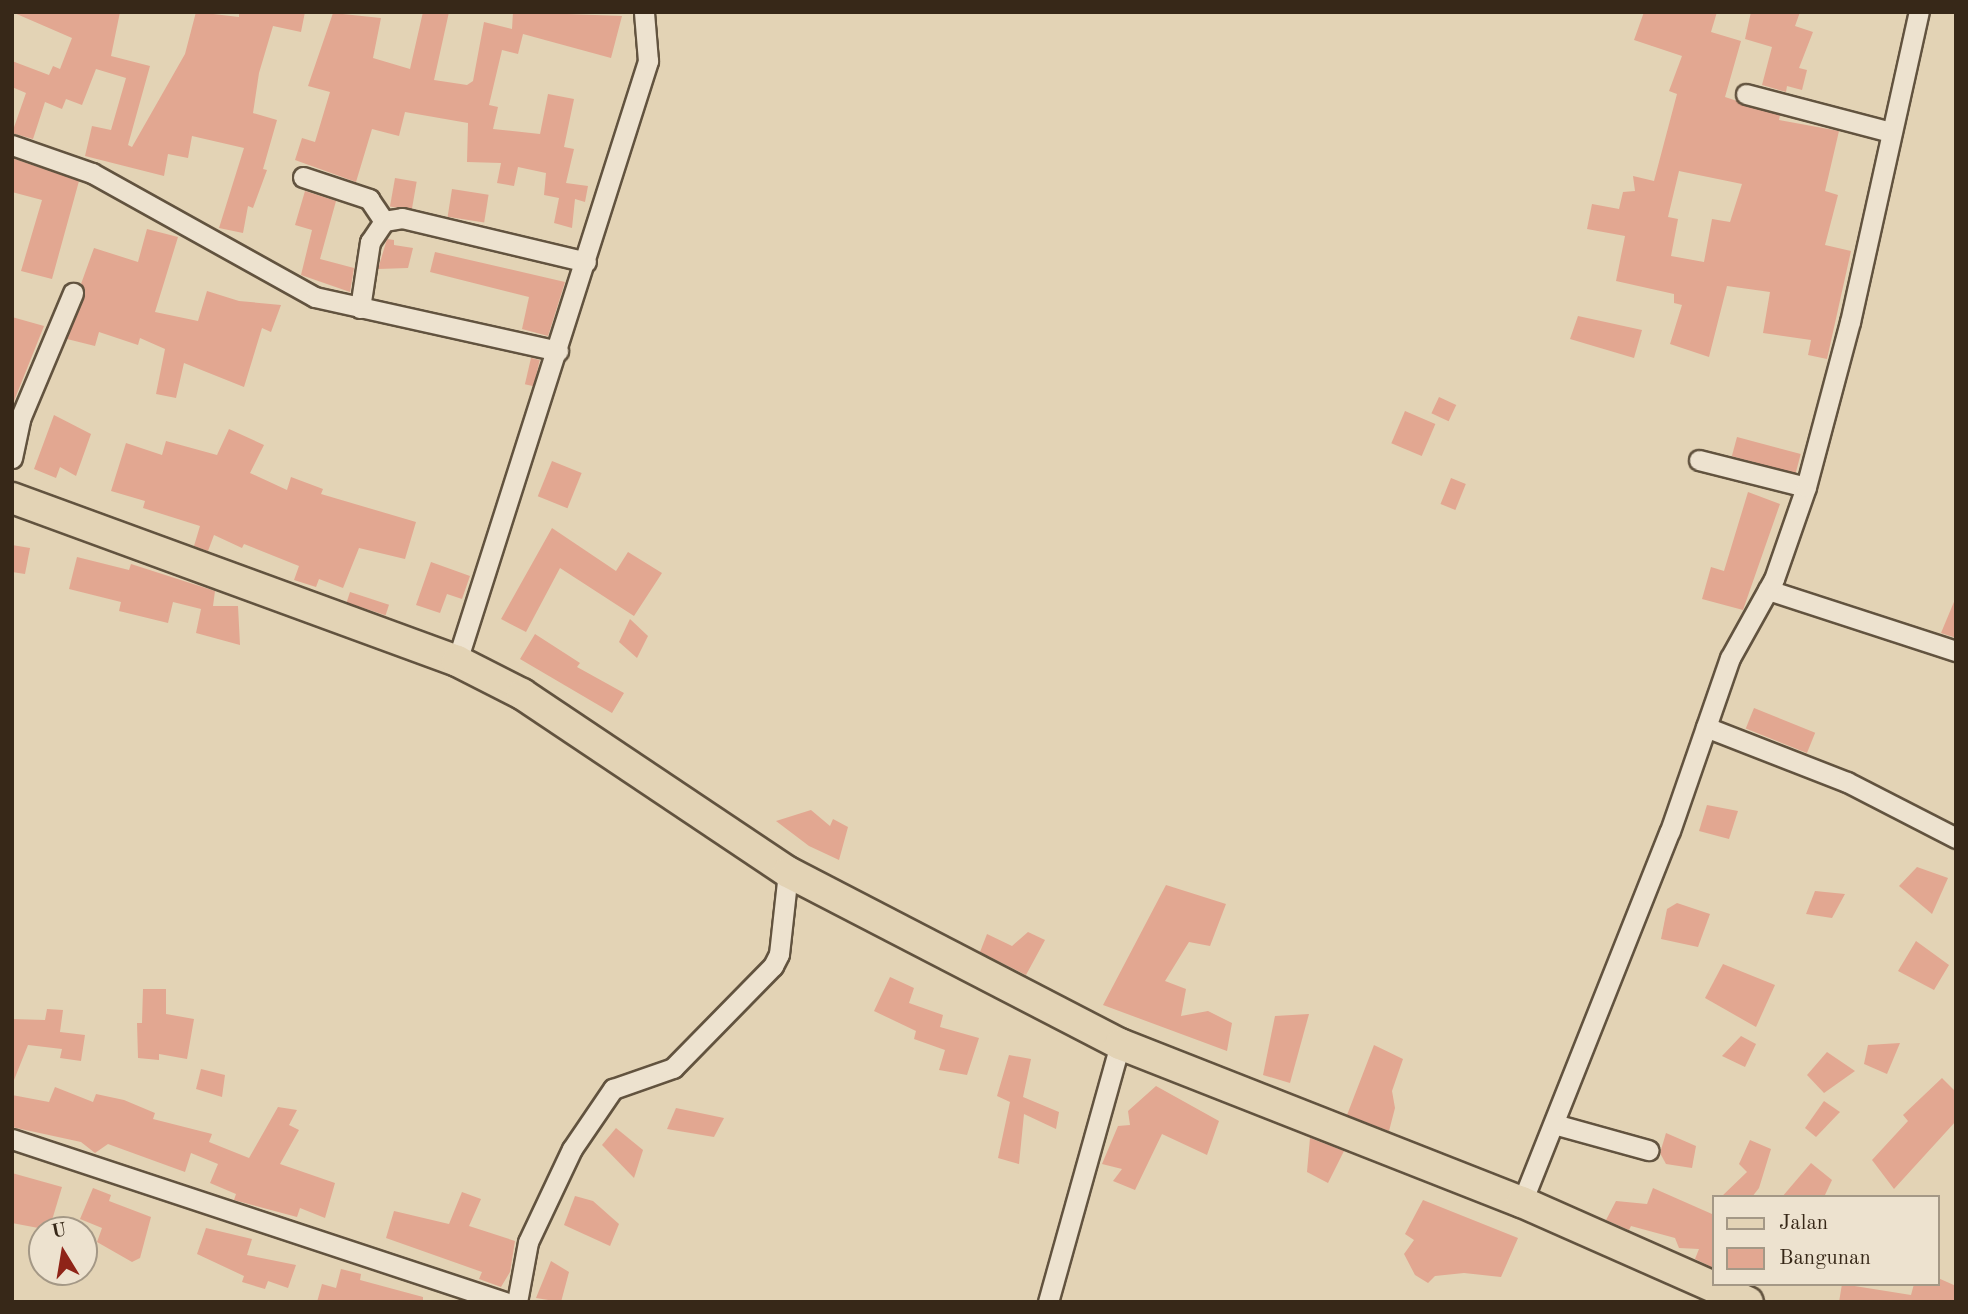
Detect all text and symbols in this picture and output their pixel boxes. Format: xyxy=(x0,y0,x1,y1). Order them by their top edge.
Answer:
legend xyxy=(1713,1195,1940,1286)
text: Jalan xyxy=(1779,1213,1828,1234)
north arrow xyxy=(28,1216,98,1286)
text: U xyxy=(50,1221,69,1243)
text: Bangunan xyxy=(1779,1248,1871,1269)

